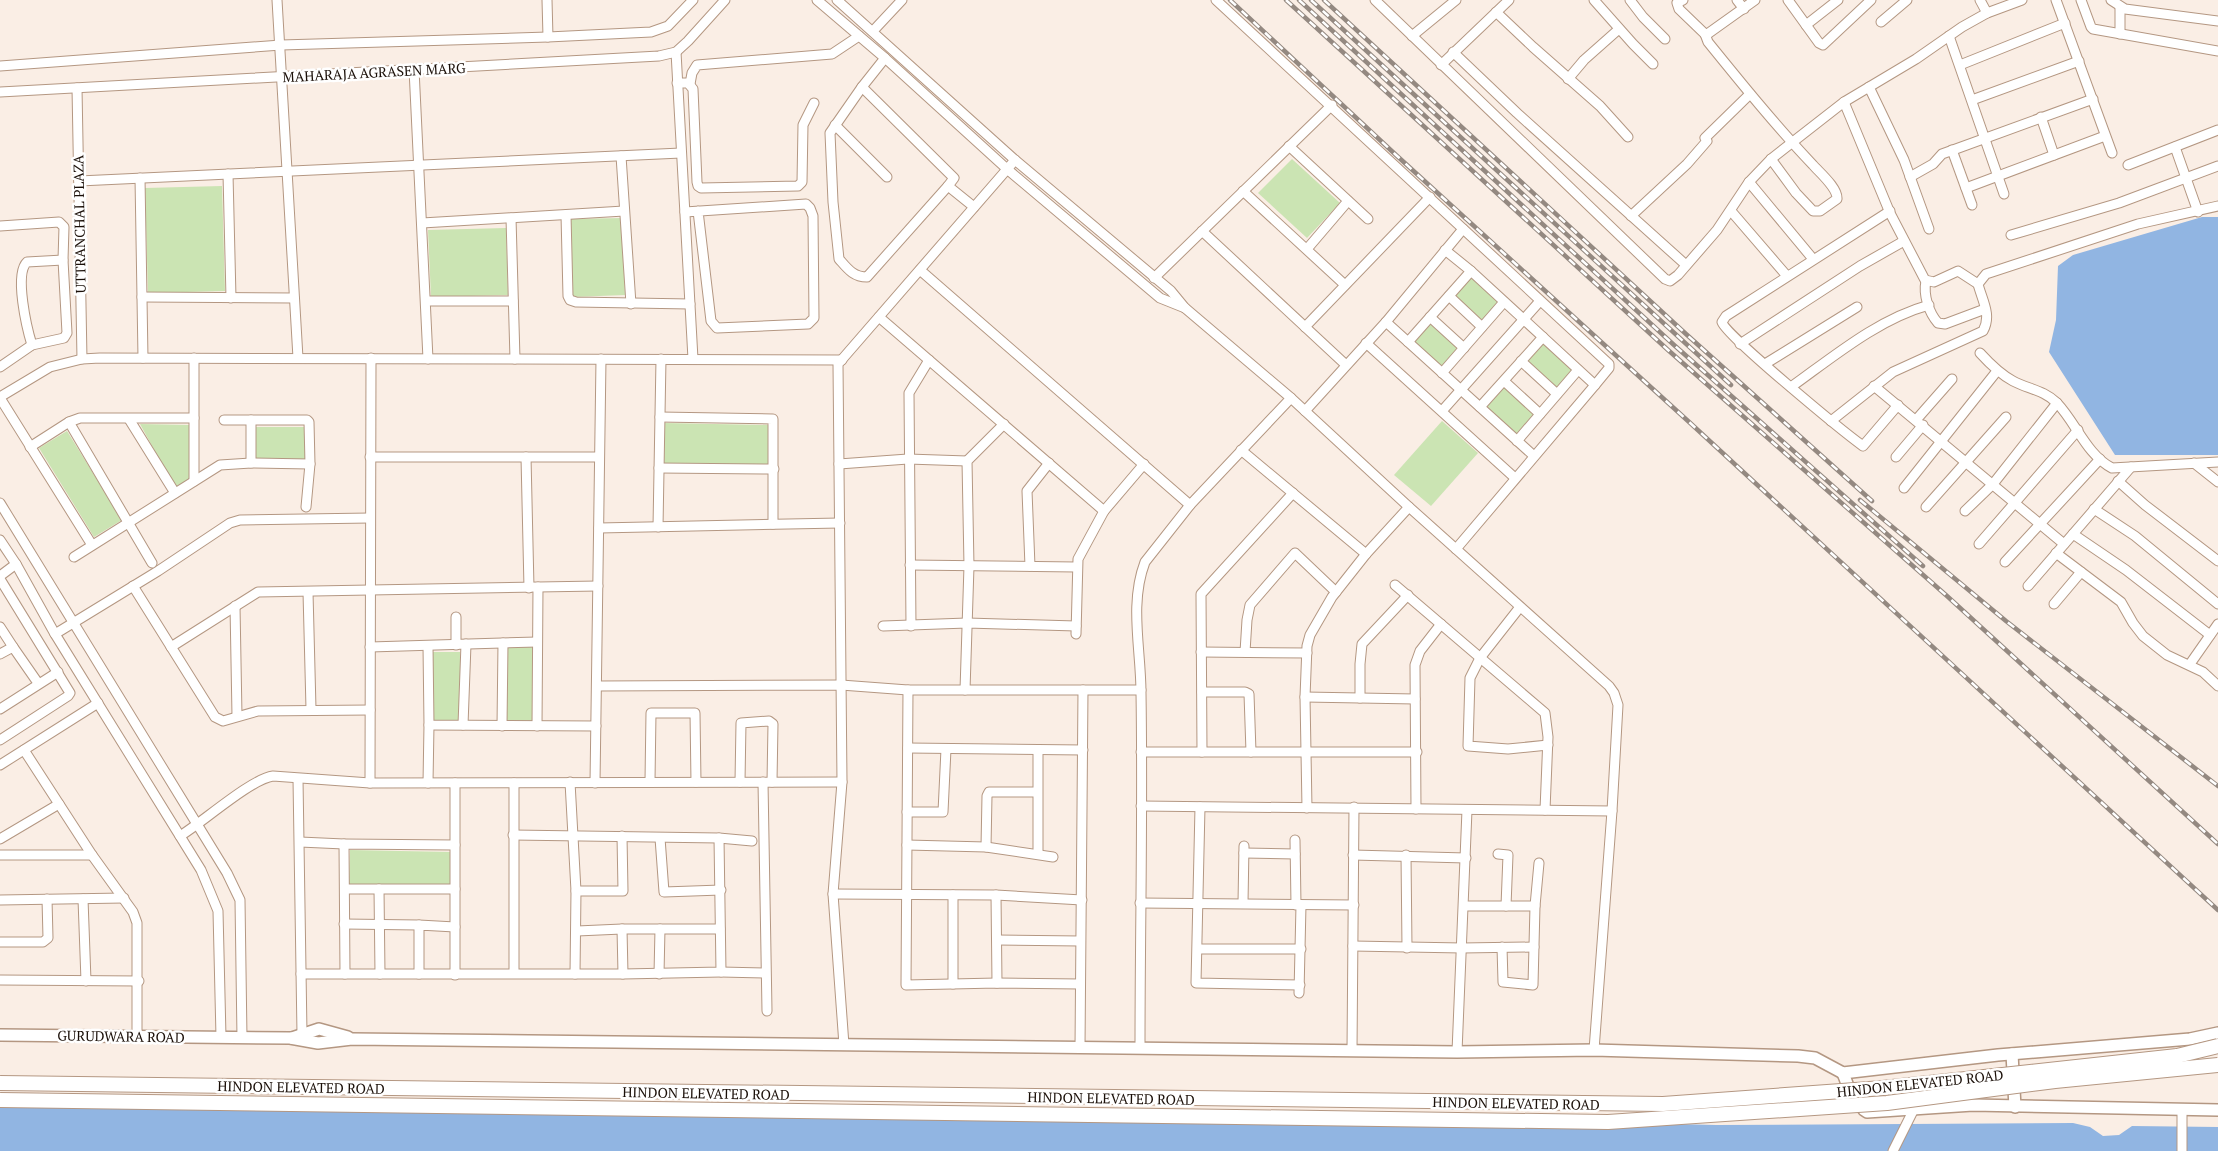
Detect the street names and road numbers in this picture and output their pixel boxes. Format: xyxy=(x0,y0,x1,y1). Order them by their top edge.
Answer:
street label: MAHARAJA AGRASEN MARG xyxy=(282,58,466,86)
street label: UTTRANCHAL PLAZA xyxy=(68,154,90,293)
street label: GURUDWARA ROAD xyxy=(57,1025,185,1047)
street label: HINDON ELEVATED ROAD xyxy=(1836,1065,2004,1101)
street label: HINDON ELEVATED ROAD xyxy=(217,1076,385,1098)
street label: HINDON ELEVATED ROAD xyxy=(622,1082,790,1104)
street label: HINDON ELEVATED ROAD xyxy=(1027,1087,1195,1109)
street label: HINDON ELEVATED ROAD xyxy=(1432,1092,1600,1114)

